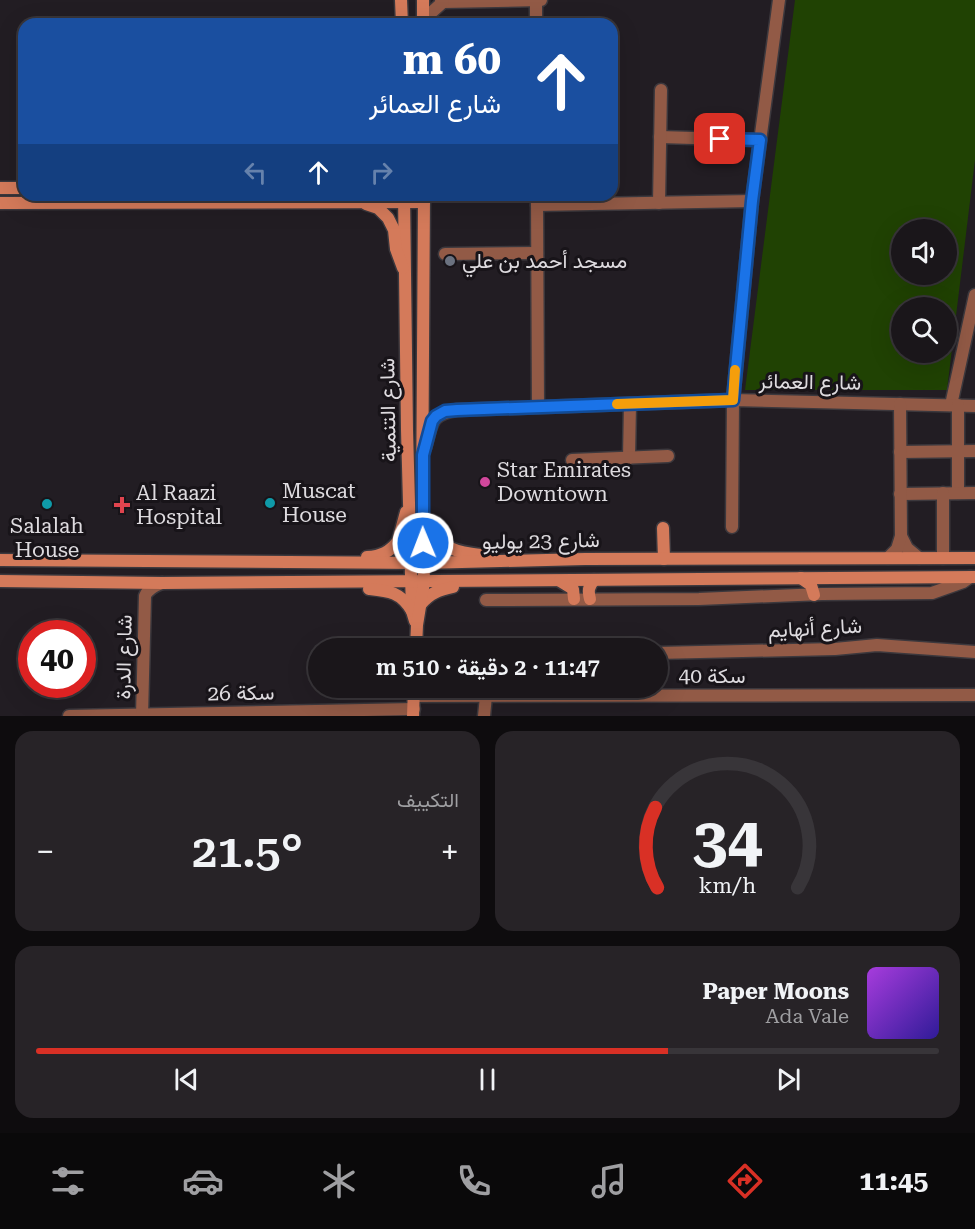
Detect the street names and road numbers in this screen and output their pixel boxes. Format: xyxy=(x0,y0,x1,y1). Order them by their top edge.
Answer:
street label: شارع التنمية xyxy=(375,358,403,462)
street label: شارع العمائر xyxy=(757,369,861,397)
street label: شارع 23 يوليو xyxy=(482,528,600,556)
street label: شارع الدرة xyxy=(111,614,139,700)
street label: شارع أنهايم xyxy=(767,614,863,644)
street label: سكة 40 xyxy=(678,664,746,688)
street label: سكة 26 xyxy=(207,680,275,706)

